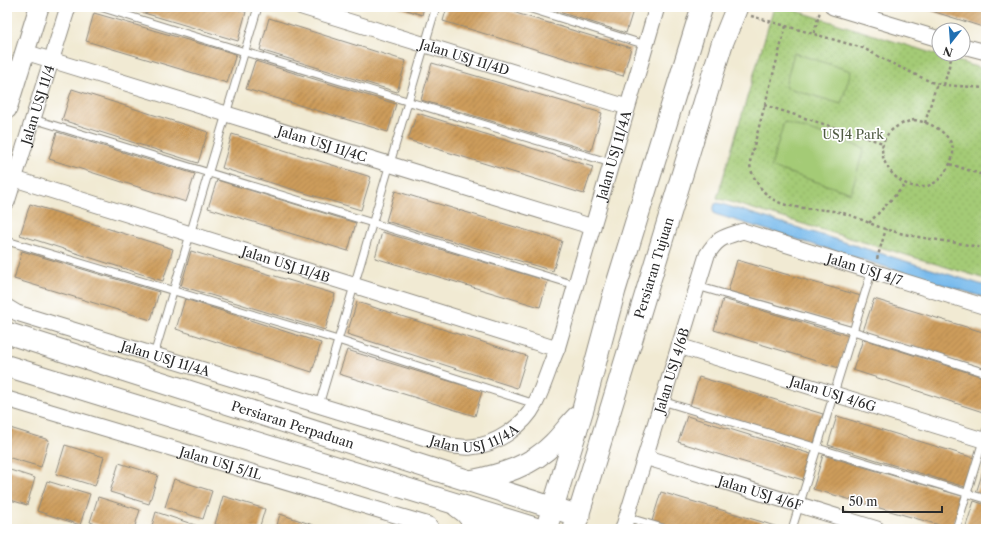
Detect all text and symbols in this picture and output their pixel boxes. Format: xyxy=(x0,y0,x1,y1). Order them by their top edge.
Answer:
north arrow xyxy=(931,22,971,62)
street label: Jalan USJ 11/4D xyxy=(416,35,511,78)
text: N xyxy=(941,43,955,60)
street label: Jalan USJ 11/4 xyxy=(17,63,57,148)
street label: Jalan USJ 11/4A xyxy=(593,108,634,203)
street label: Jalan USJ 11/4C xyxy=(274,122,369,165)
park label: USJ4 Park xyxy=(822,126,884,142)
street label: Persiaran Tujuan xyxy=(631,215,677,320)
street label: Jalan USJ 11/4B xyxy=(238,242,332,285)
street label: Jalan USJ 4/7 xyxy=(823,249,905,289)
street label: Jalan USJ 4/6B xyxy=(650,326,692,417)
street label: Jalan USJ 11/4A xyxy=(117,337,212,380)
street label: Jalan USJ 4/6G xyxy=(786,372,879,415)
street label: Persiaran Perpaduan xyxy=(229,397,356,452)
street label: Jalan USJ 11/4A xyxy=(426,420,522,455)
street label: Jalan USJ 5/1L xyxy=(176,442,264,483)
street label: Jalan USJ 4/6F xyxy=(714,472,805,514)
scale bar xyxy=(843,488,942,514)
text: 50 m xyxy=(849,494,878,509)

